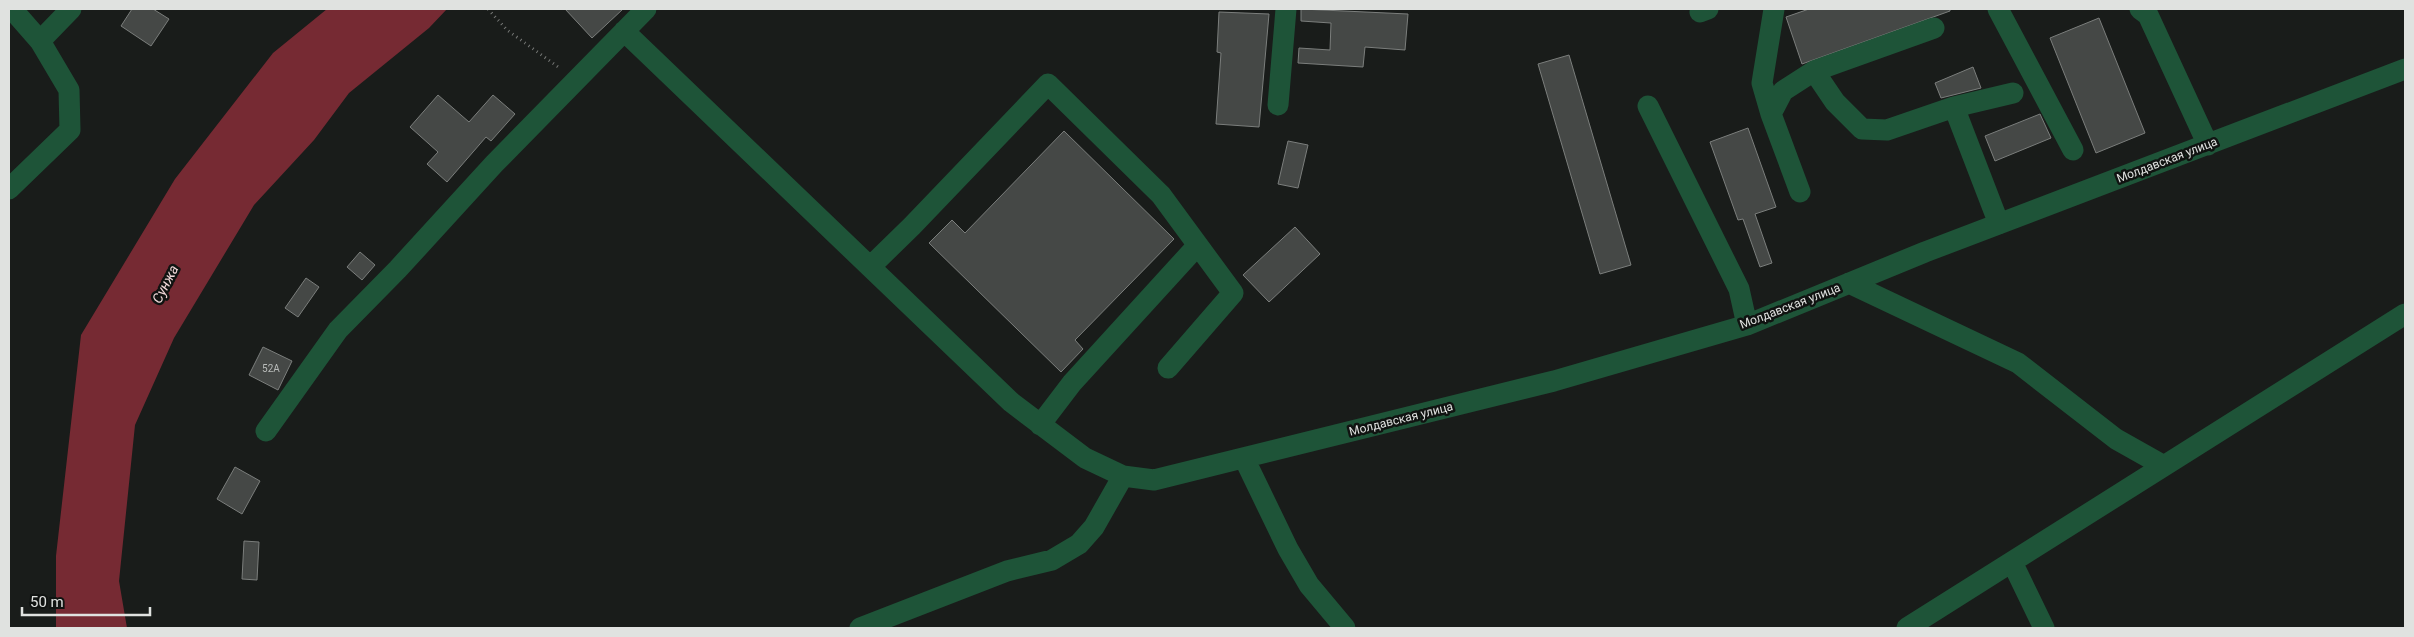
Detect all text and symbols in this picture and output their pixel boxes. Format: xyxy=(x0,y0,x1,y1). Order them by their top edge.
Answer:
street label: Молдавская улица xyxy=(2115,134,2219,186)
water label: Сунжа xyxy=(149,262,181,306)
street label: Молдавская улица xyxy=(1738,280,1842,332)
house number: 52А xyxy=(262,363,280,374)
street label: Молдавская улица xyxy=(1348,399,1454,439)
scale bar xyxy=(22,584,150,616)
text: 50 m xyxy=(30,593,64,611)

